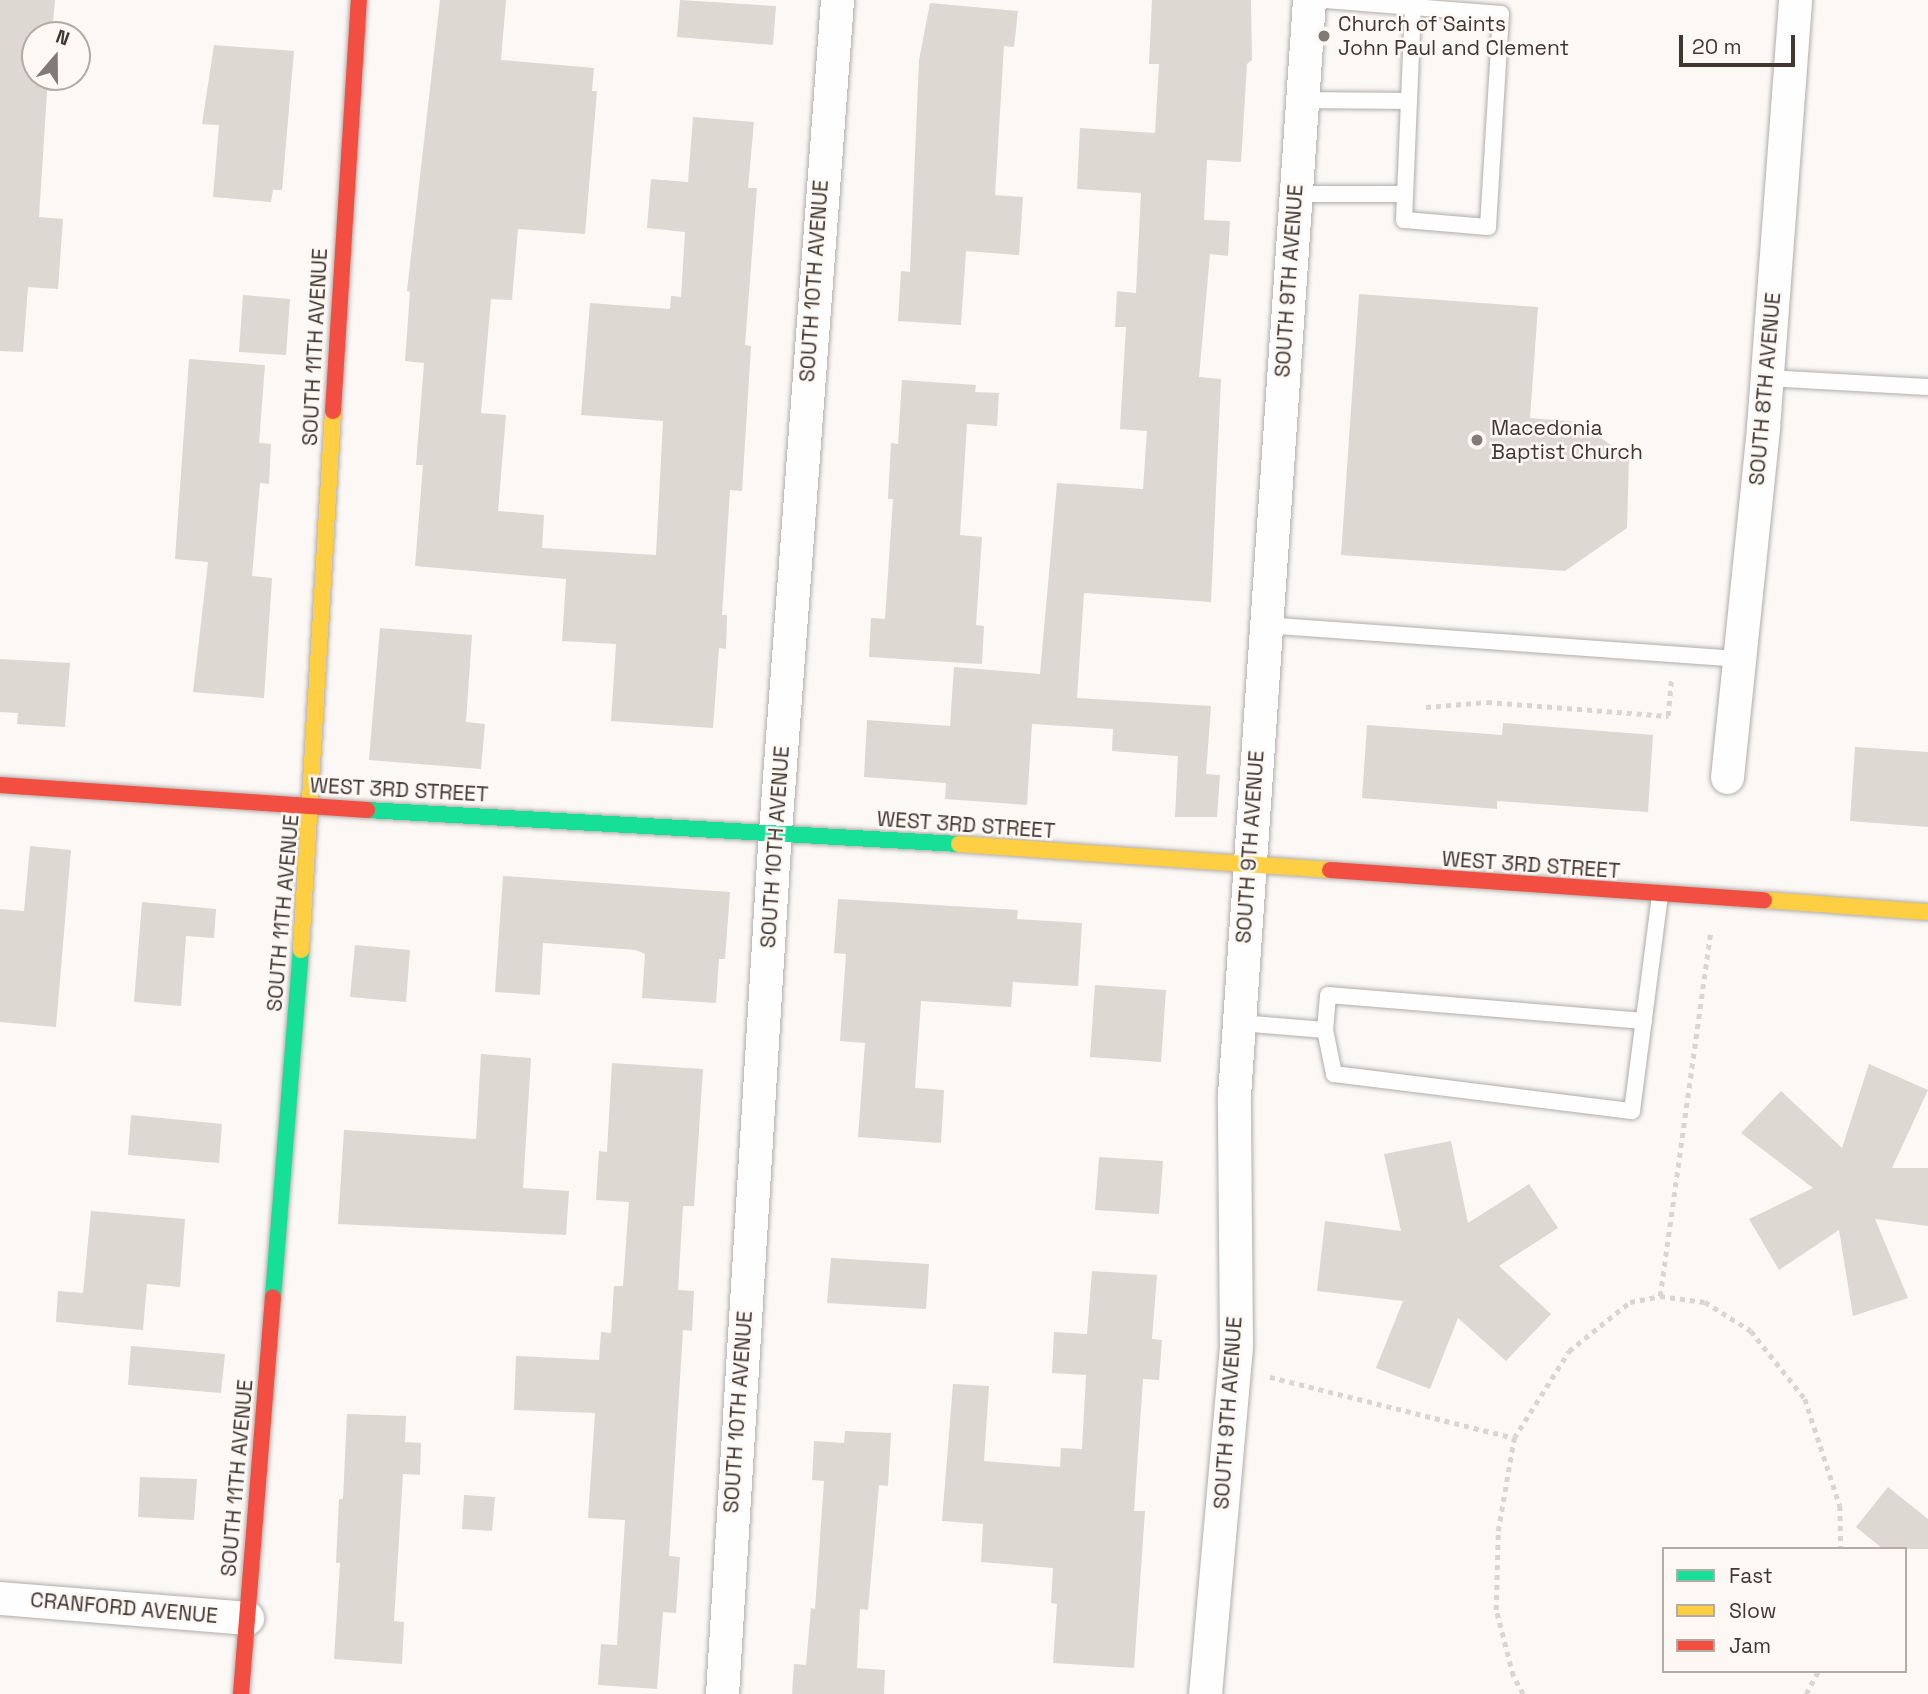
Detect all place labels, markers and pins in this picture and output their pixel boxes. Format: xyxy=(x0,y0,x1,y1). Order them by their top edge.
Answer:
place label: Church of Saints John Paul and Clement xyxy=(1338,11,1569,61)
marker: Church of Saints John Paul and Clement xyxy=(1316,28,1332,44)
place label: Macedonia Baptist Church xyxy=(1491,415,1643,465)
marker: Macedonia Baptist Church xyxy=(1469,432,1485,448)

